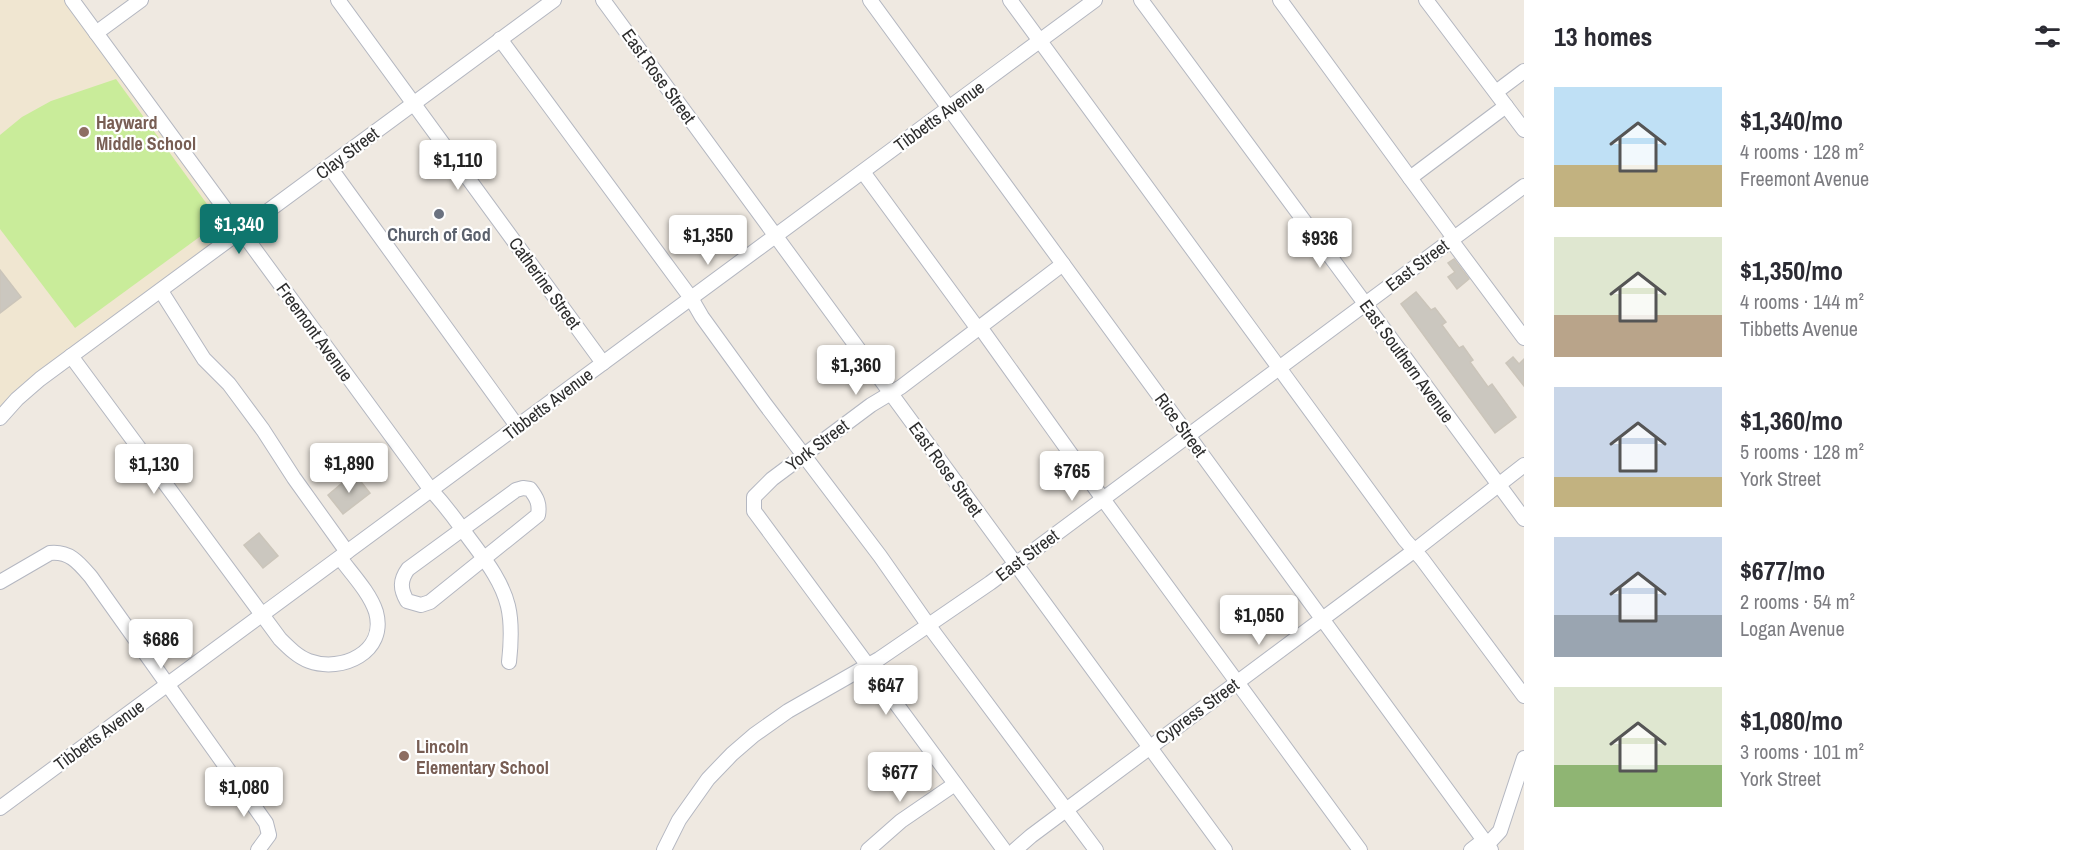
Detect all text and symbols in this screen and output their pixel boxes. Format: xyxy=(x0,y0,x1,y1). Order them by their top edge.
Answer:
text: 13 homes xyxy=(1554,19,1652,54)
icon: filters xyxy=(2031,20,2064,53)
street label: East Rose Street xyxy=(616,24,702,128)
street label: Tibbetts Avenue xyxy=(889,75,989,157)
text: $1,340/mo xyxy=(1740,103,1843,138)
place label: Hayward Middle School xyxy=(96,110,196,156)
icon: home xyxy=(1602,111,1674,183)
street label: Clay Street xyxy=(310,121,384,185)
marker: Hayward Middle School xyxy=(77,125,91,139)
text: 4 rooms · 128 m² xyxy=(1740,138,1864,165)
pin: $1,110 xyxy=(409,140,507,191)
text: $1,110 xyxy=(433,146,483,173)
text: Freemont Avenue xyxy=(1740,165,1869,192)
pin: $1,340 xyxy=(190,204,288,255)
marker: Church of God xyxy=(432,207,446,221)
text: $1,340 xyxy=(214,210,264,237)
pin: $1,350 xyxy=(659,215,757,266)
pin: $936 xyxy=(1284,218,1356,269)
text: $1,350 xyxy=(683,221,733,248)
place label: Church of God xyxy=(387,222,491,247)
text: $936 xyxy=(1302,224,1338,251)
street label: Catherine Street xyxy=(503,232,587,334)
street label: East Street xyxy=(1380,233,1454,297)
text: $1,350/mo xyxy=(1740,253,1843,288)
icon: home xyxy=(1602,261,1674,333)
street label: Freemont Avenue xyxy=(271,278,359,386)
text: 4 rooms · 144 m² xyxy=(1740,288,1864,315)
street label: East Southern Avenue xyxy=(1354,294,1460,428)
text: Tibbetts Avenue xyxy=(1740,315,1858,342)
pin: $1,360 xyxy=(807,345,905,396)
text: $1,360 xyxy=(831,351,881,378)
street label: Tibbetts Avenue xyxy=(498,362,598,446)
street label: Rice Street xyxy=(1149,388,1213,462)
text: $1,360/mo xyxy=(1740,403,1843,438)
icon: home xyxy=(1602,411,1674,483)
street label: York Street xyxy=(780,413,854,477)
street label: East Rose Street xyxy=(903,417,989,521)
text: 5 rooms · 128 m² xyxy=(1740,438,1864,465)
pin: $1,890 xyxy=(300,443,398,494)
pin: $1,130 xyxy=(105,444,203,495)
text: $1,890 xyxy=(324,449,374,476)
text: $1,130 xyxy=(129,450,179,477)
pin: $765 xyxy=(1036,451,1108,502)
text: $765 xyxy=(1054,457,1090,484)
text: York Street xyxy=(1740,465,1821,492)
street label: East Street xyxy=(990,523,1064,587)
text: $677/mo xyxy=(1740,553,1825,588)
icon: home xyxy=(1602,561,1674,633)
text: 2 rooms · 54 m² xyxy=(1740,588,1855,615)
pin: $1,050 xyxy=(1210,595,1308,646)
text: $1,050 xyxy=(1234,601,1284,628)
text: Logan Avenue xyxy=(1740,615,1845,642)
pin: $686 xyxy=(125,619,197,670)
text: $686 xyxy=(143,625,179,652)
pin: $647 xyxy=(850,665,922,716)
text: $647 xyxy=(868,671,904,698)
street label: Cypress Street xyxy=(1150,672,1244,750)
street label: Tibbetts Avenue xyxy=(49,694,149,776)
text: $1,080/mo xyxy=(1740,703,1843,738)
icon: home xyxy=(1602,711,1674,783)
place label: Lincoln Elementary School xyxy=(416,734,549,780)
text: 3 rooms · 101 m² xyxy=(1740,738,1864,765)
marker: Lincoln Elementary School xyxy=(397,749,411,763)
pin: $677 xyxy=(864,752,936,803)
text: $677 xyxy=(882,758,918,785)
text: York Street xyxy=(1740,765,1821,792)
pin: $1,080 xyxy=(195,767,293,818)
text: $1,080 xyxy=(219,773,269,800)

